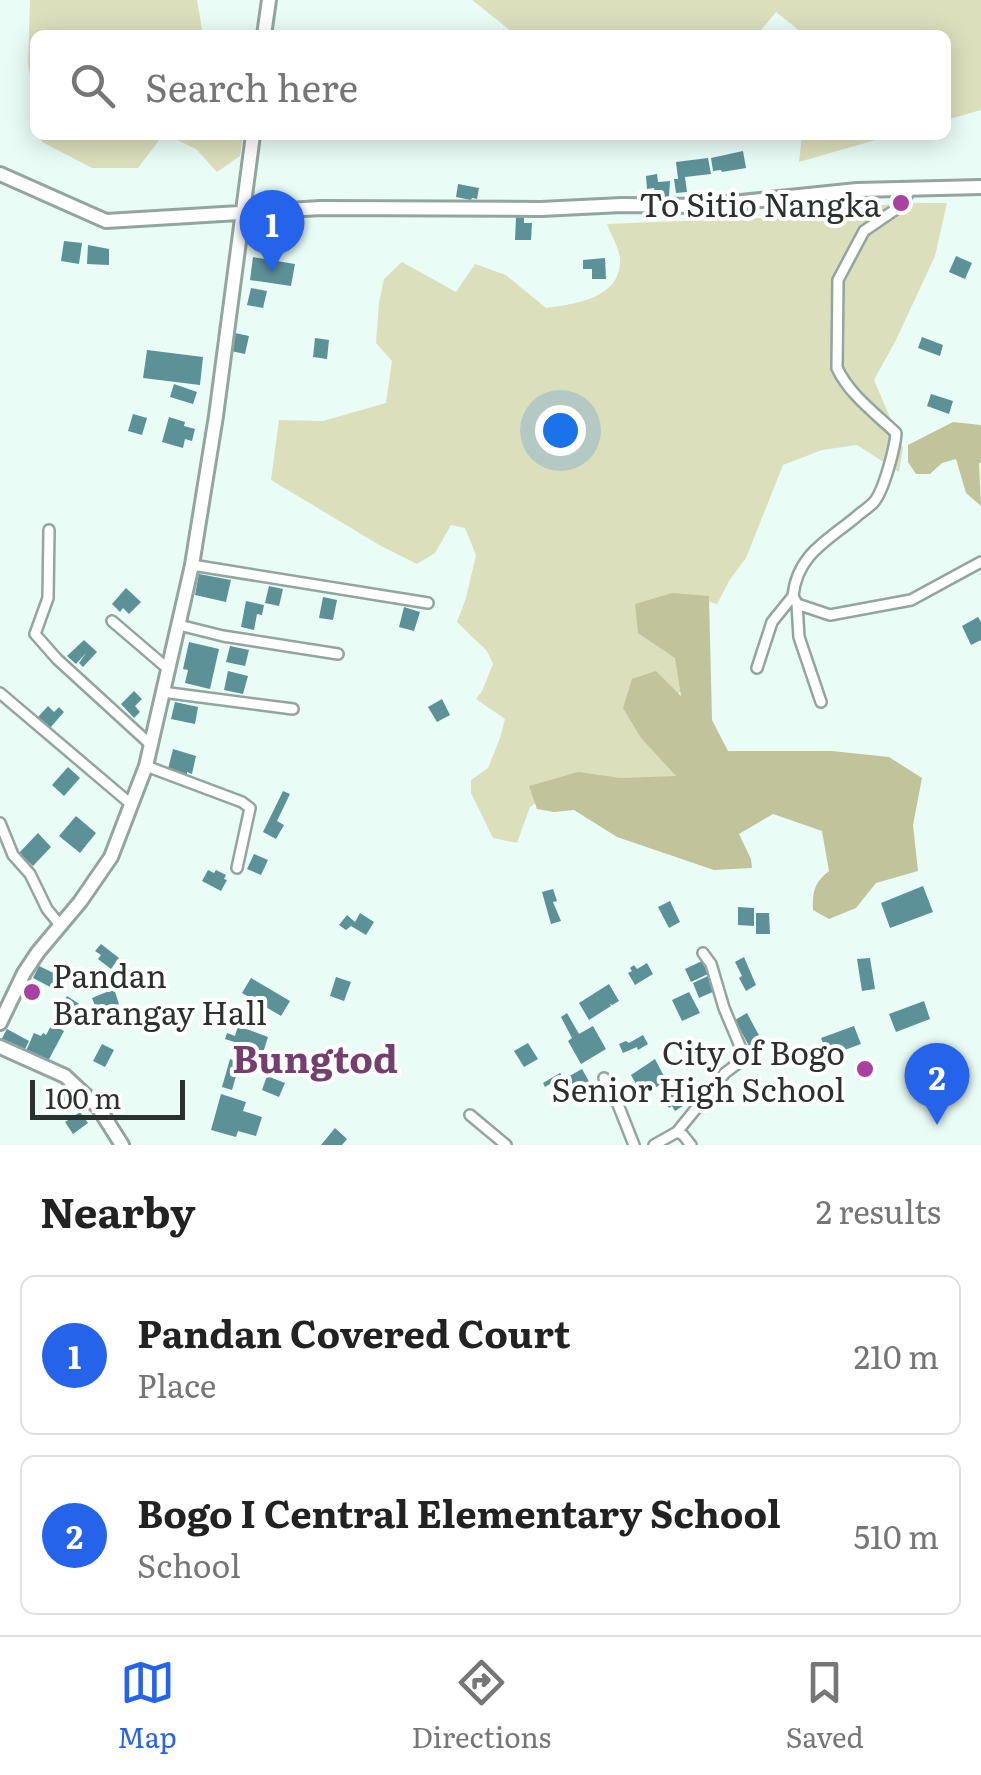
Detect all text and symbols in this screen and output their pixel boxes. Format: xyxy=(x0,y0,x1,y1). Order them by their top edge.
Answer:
search box xyxy=(30,30,951,140)
text: Search here xyxy=(145,57,358,114)
icon: search xyxy=(65,58,120,113)
place label: To Sitio Nangka xyxy=(639,179,882,227)
pin: 1 xyxy=(240,190,304,272)
marker: To Sitio Nangka xyxy=(890,192,912,214)
your location xyxy=(535,405,586,456)
place label: Pandan Barangay Hall xyxy=(52,950,267,1035)
marker: Pandan Barangay Hall xyxy=(21,981,43,1003)
place label: City of Bogo Senior High School xyxy=(552,1027,845,1112)
district label: Bungtod xyxy=(232,1028,398,1085)
pin: 2 xyxy=(904,1042,970,1125)
marker: City of Bogo Senior High School xyxy=(854,1058,876,1080)
scale bar xyxy=(30,1075,185,1120)
text: 100 m xyxy=(45,1076,122,1118)
text: Nearby xyxy=(40,1179,196,1241)
text: 2 results xyxy=(816,1186,941,1234)
text: Pandan Covered Court xyxy=(137,1303,571,1360)
text: 1 xyxy=(68,1331,81,1379)
text: 210 m xyxy=(854,1331,939,1379)
text: Place xyxy=(137,1360,216,1408)
text: Bogo I Central Elementary School xyxy=(137,1483,781,1540)
text: 2 xyxy=(66,1511,83,1559)
text: 510 m xyxy=(854,1511,939,1559)
text: School xyxy=(137,1540,241,1588)
tab: Map xyxy=(117,1655,177,1757)
tab: Directions xyxy=(411,1655,551,1757)
tab: Saved xyxy=(786,1655,864,1757)

